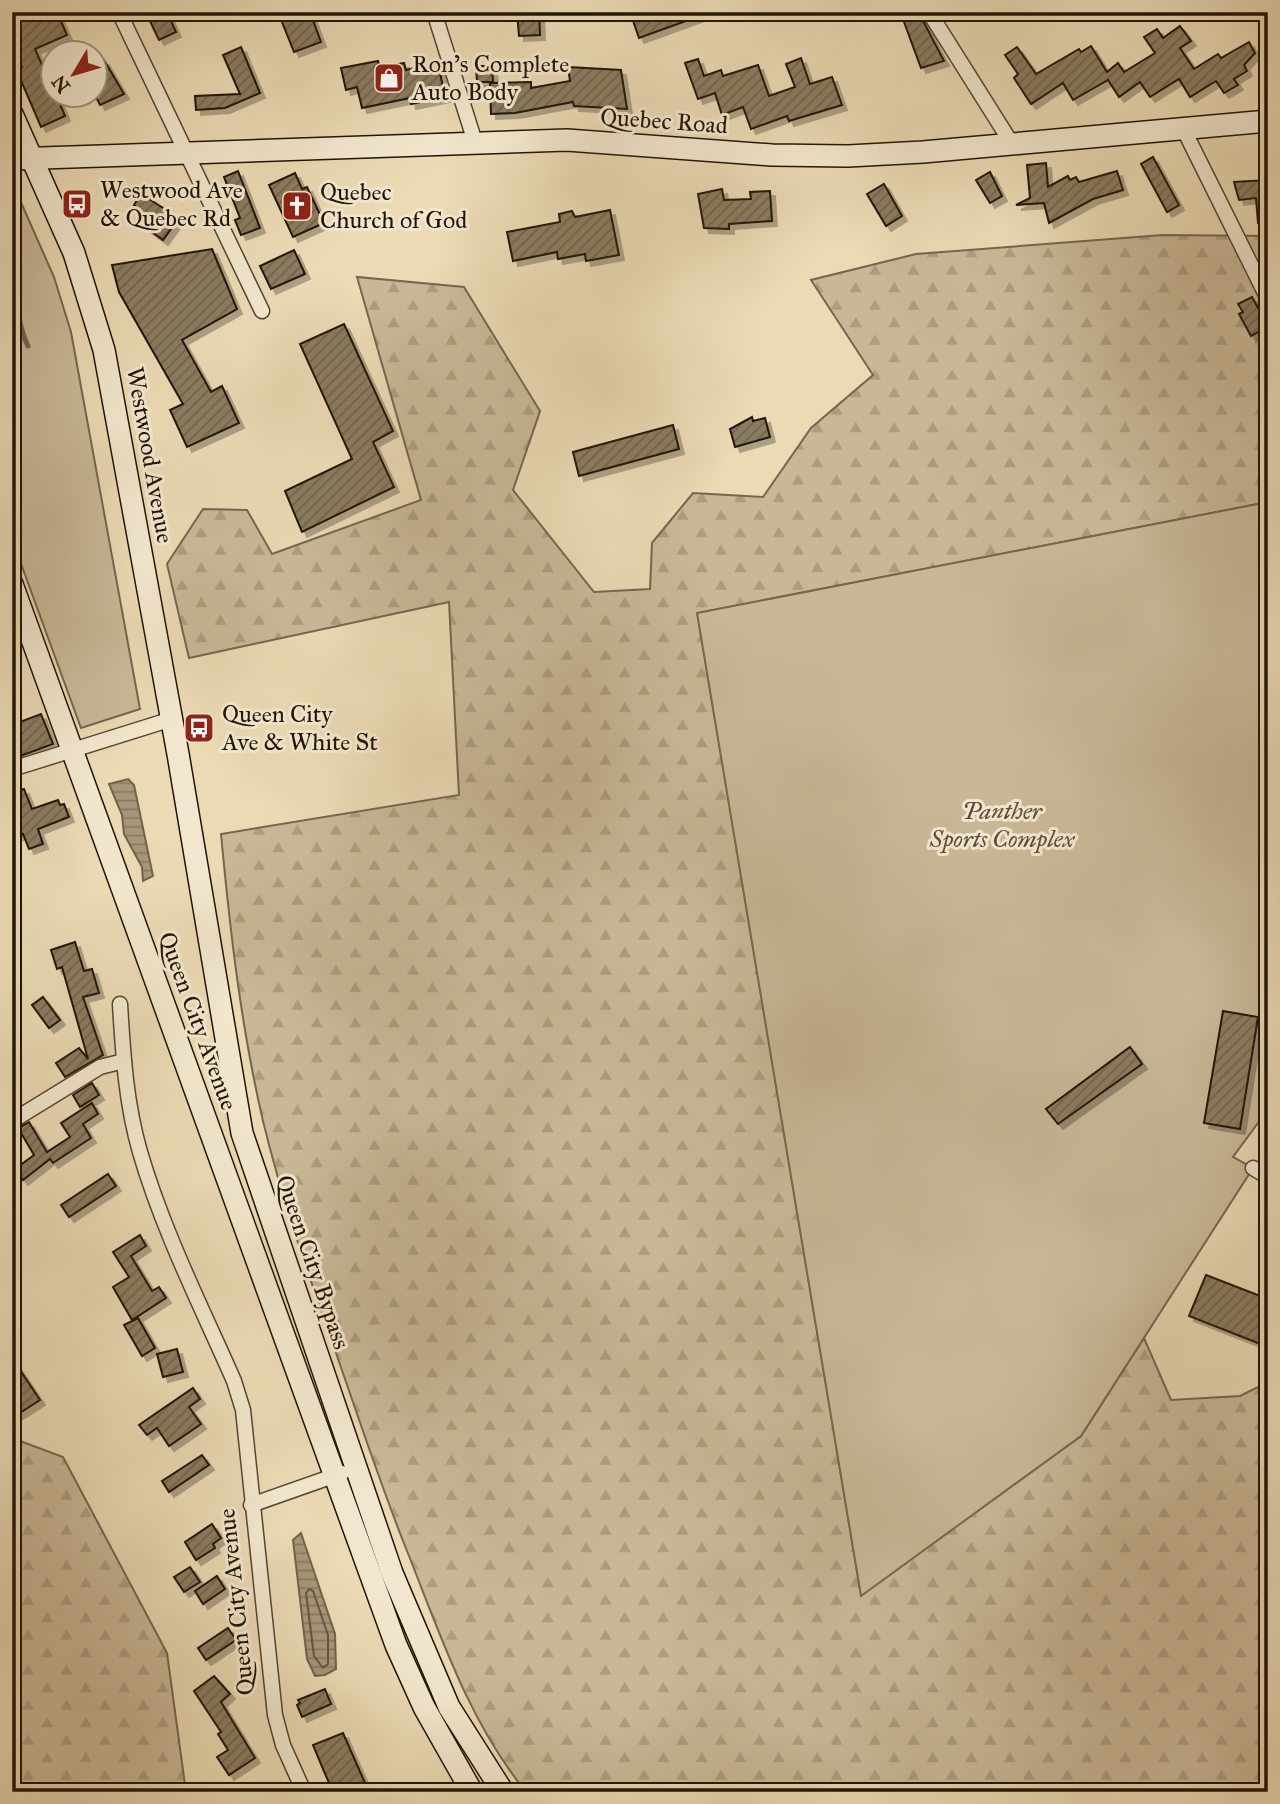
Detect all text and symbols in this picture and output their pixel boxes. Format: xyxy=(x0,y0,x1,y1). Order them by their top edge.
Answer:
north arrow xyxy=(38,38,108,108)
place label: Ron’s Complete Auto Body xyxy=(411,49,569,107)
shop icon: Ron’s Complete Auto Body xyxy=(372,61,406,95)
text: N xyxy=(47,71,75,98)
street label: Quebec Road xyxy=(599,102,729,140)
place label: Westwood Ave & Quebec Rd xyxy=(100,175,243,233)
place label: Quebec Church of God xyxy=(320,177,467,235)
bus stop icon: Westwood Ave & Quebec Rd xyxy=(60,187,94,221)
church icon: Quebec Church of God xyxy=(280,189,314,223)
street label: Westwood Avenue xyxy=(120,365,180,545)
place label: Queen City Ave & White St xyxy=(221,699,378,757)
bus stop icon: Queen City Ave & White St xyxy=(182,711,216,745)
park label: Panther Sports Complex xyxy=(929,796,1076,854)
street label: Queen City Avenue xyxy=(152,928,244,1114)
street label: Queen City Bypass xyxy=(269,1171,357,1353)
street label: Queen City Avenue xyxy=(211,1507,261,1697)

